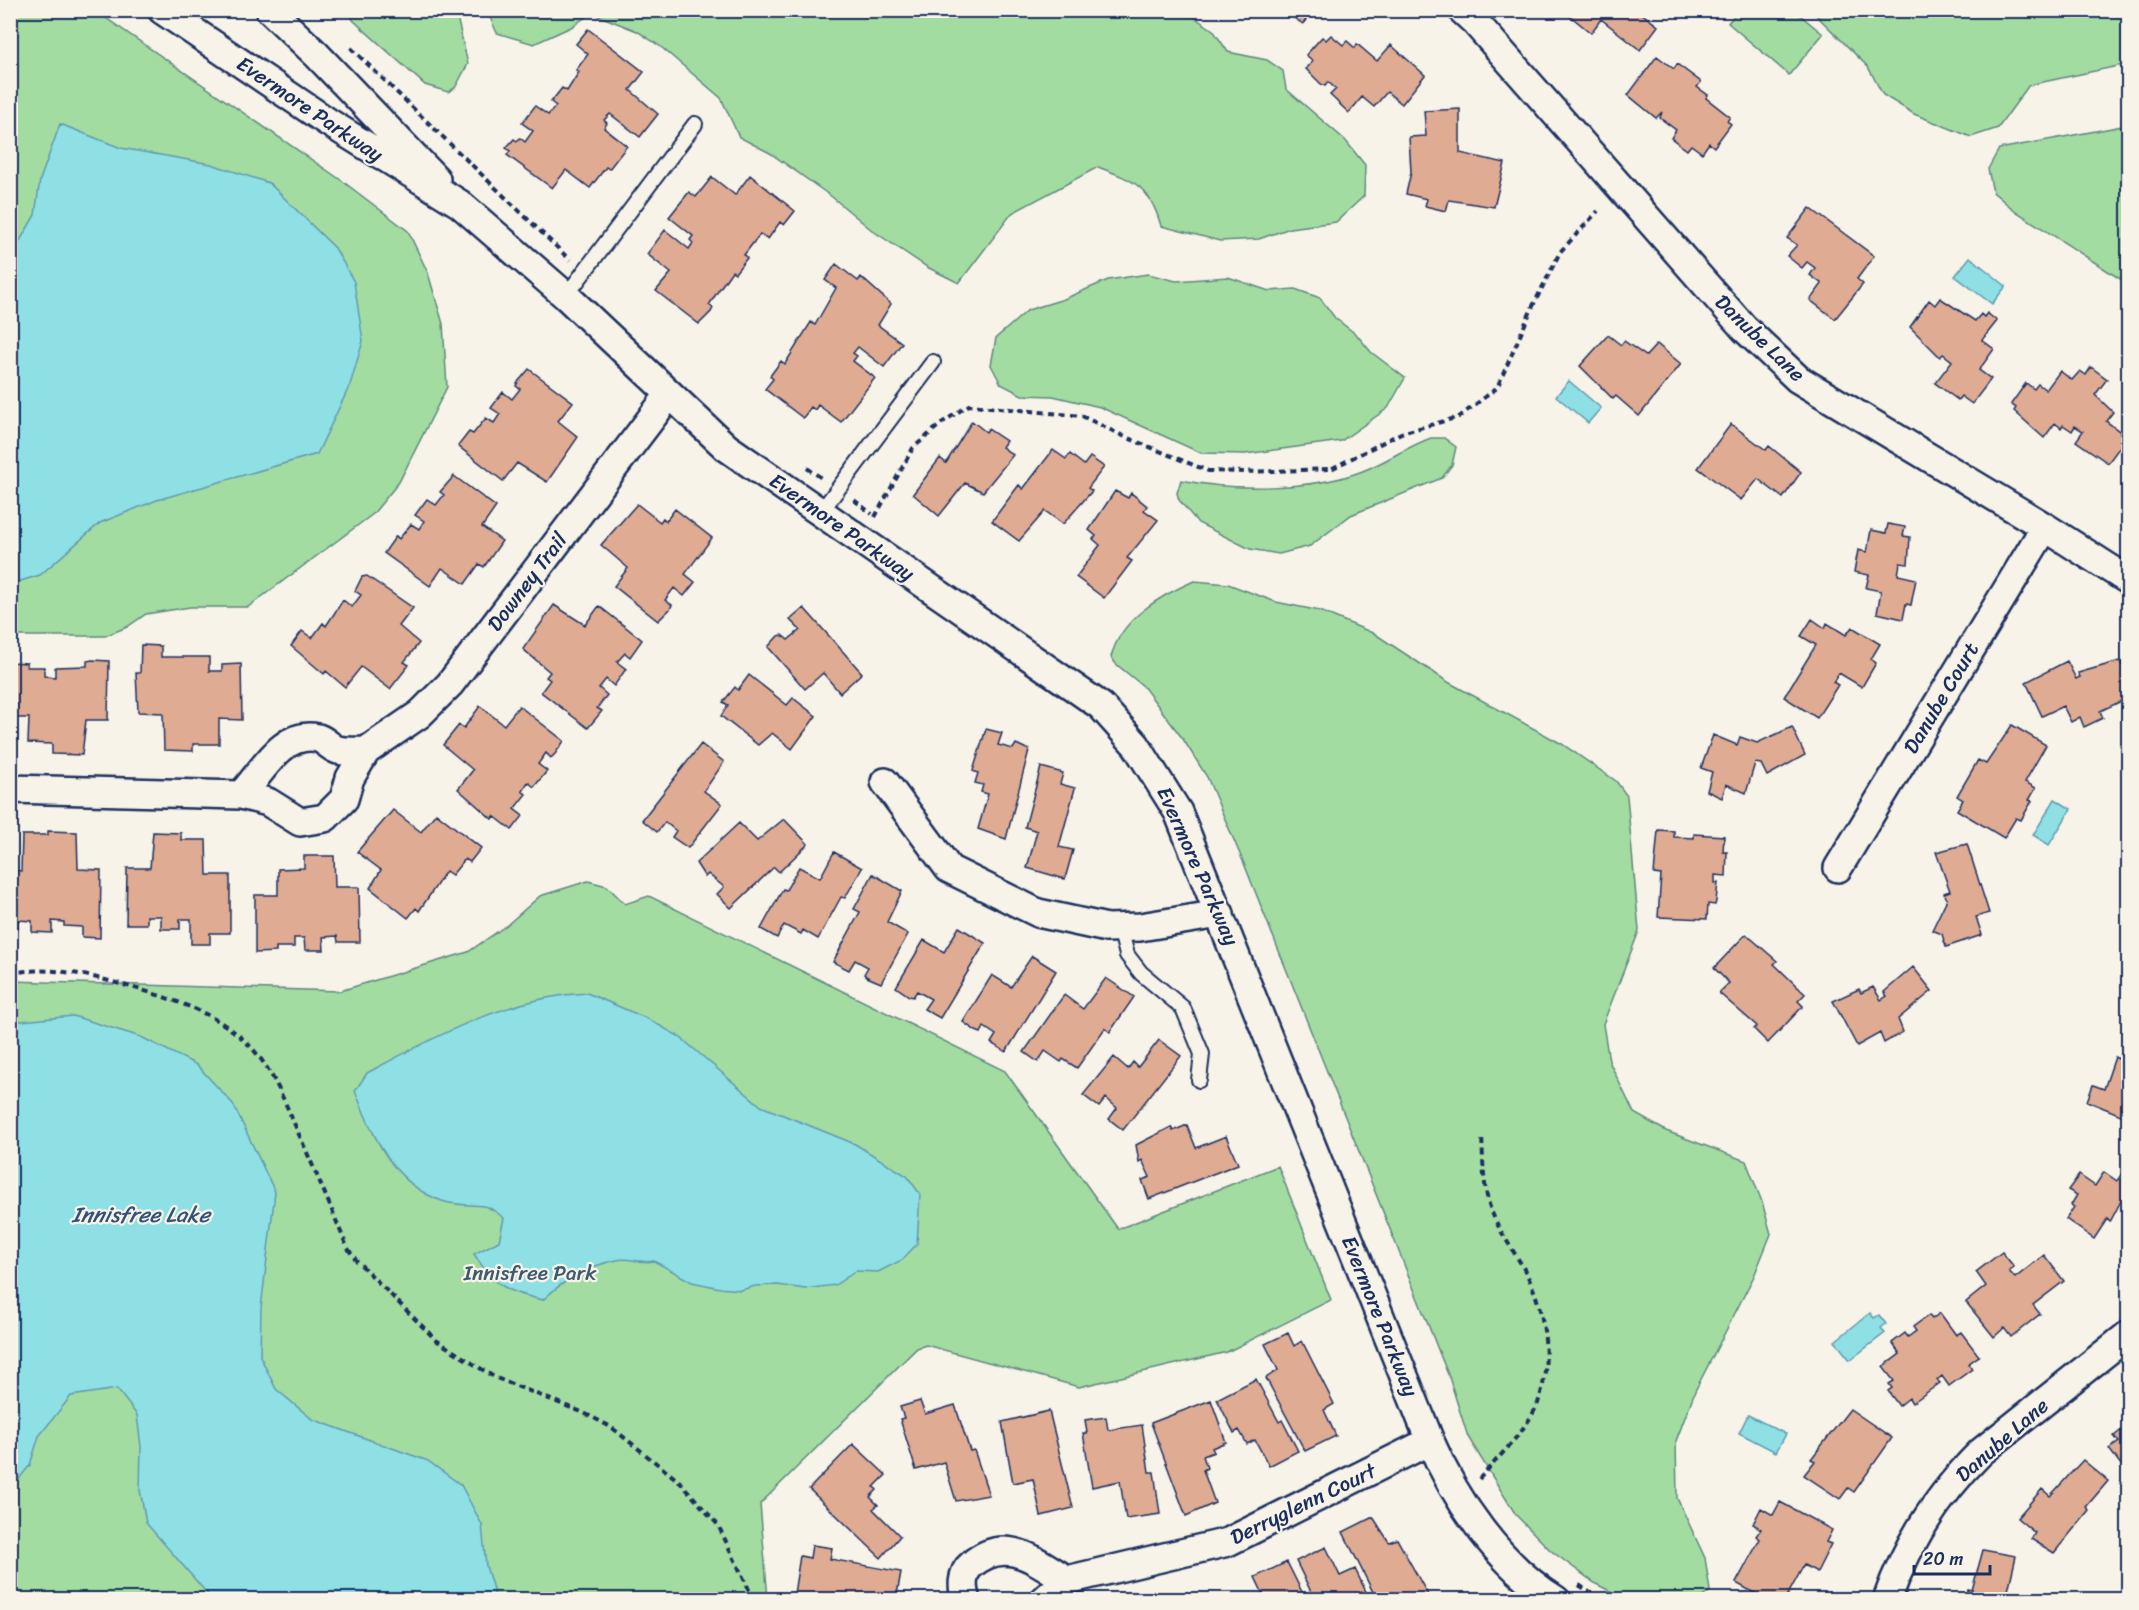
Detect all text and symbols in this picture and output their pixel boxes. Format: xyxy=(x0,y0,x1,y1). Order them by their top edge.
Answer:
street label: Evermore Parkway xyxy=(229,45,392,173)
street label: Danube Lane xyxy=(1705,284,1815,392)
street label: Evermore Parkway xyxy=(761,462,923,592)
street label: Downey Trail xyxy=(477,523,578,640)
street label: Danube Court xyxy=(1892,635,1990,761)
street label: Evermore Parkway xyxy=(1146,780,1250,952)
water label: Innisfree Lake xyxy=(71,1195,213,1234)
street label: Evermore Parkway xyxy=(1330,1230,1430,1402)
park label: Innisfree Park xyxy=(463,1254,597,1292)
street label: Danube Lane xyxy=(1946,1388,2058,1492)
street label: Derryglenn Court xyxy=(1223,1451,1384,1556)
scale bar xyxy=(1914,1538,1990,1576)
text: 20 m xyxy=(1923,1543,1963,1575)

